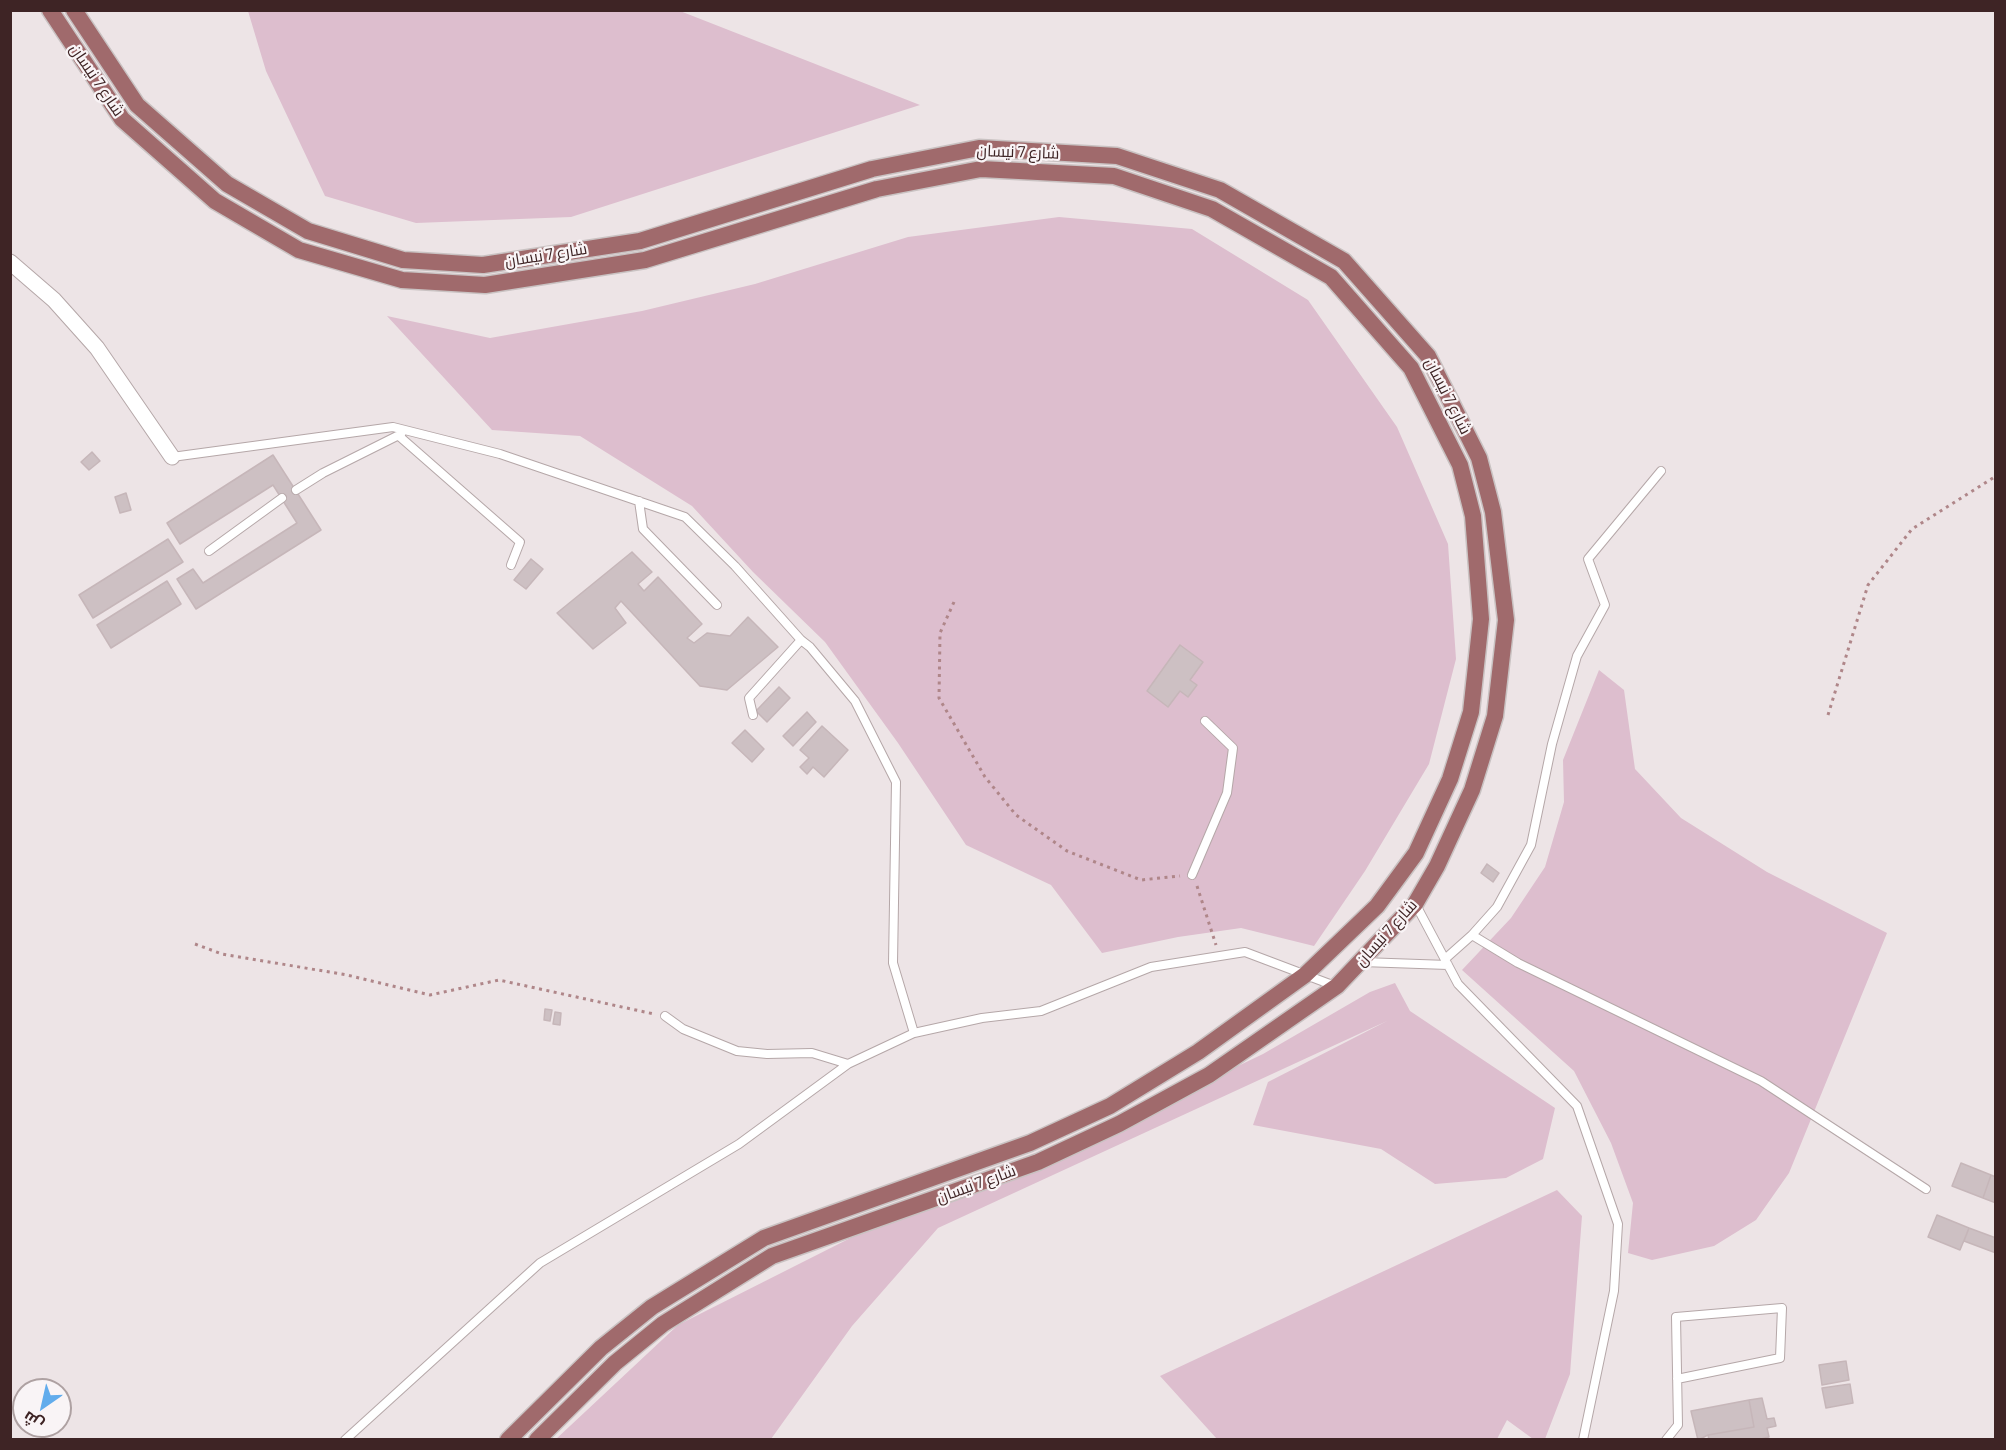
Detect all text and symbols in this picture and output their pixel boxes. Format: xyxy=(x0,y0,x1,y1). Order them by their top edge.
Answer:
street label: شارع 7 نيسان xyxy=(66,40,128,120)
street label: شارع 7 نيسان xyxy=(976,141,1060,163)
street label: شارع 7 نيسان xyxy=(503,239,589,271)
street label: شارع 7 نيسان xyxy=(1421,355,1475,437)
street label: شارع 7 نيسان xyxy=(1351,896,1421,970)
street label: شارع 7 نيسان xyxy=(934,1161,1018,1207)
north arrow xyxy=(12,1378,72,1438)
text: ش xyxy=(19,1408,47,1435)

